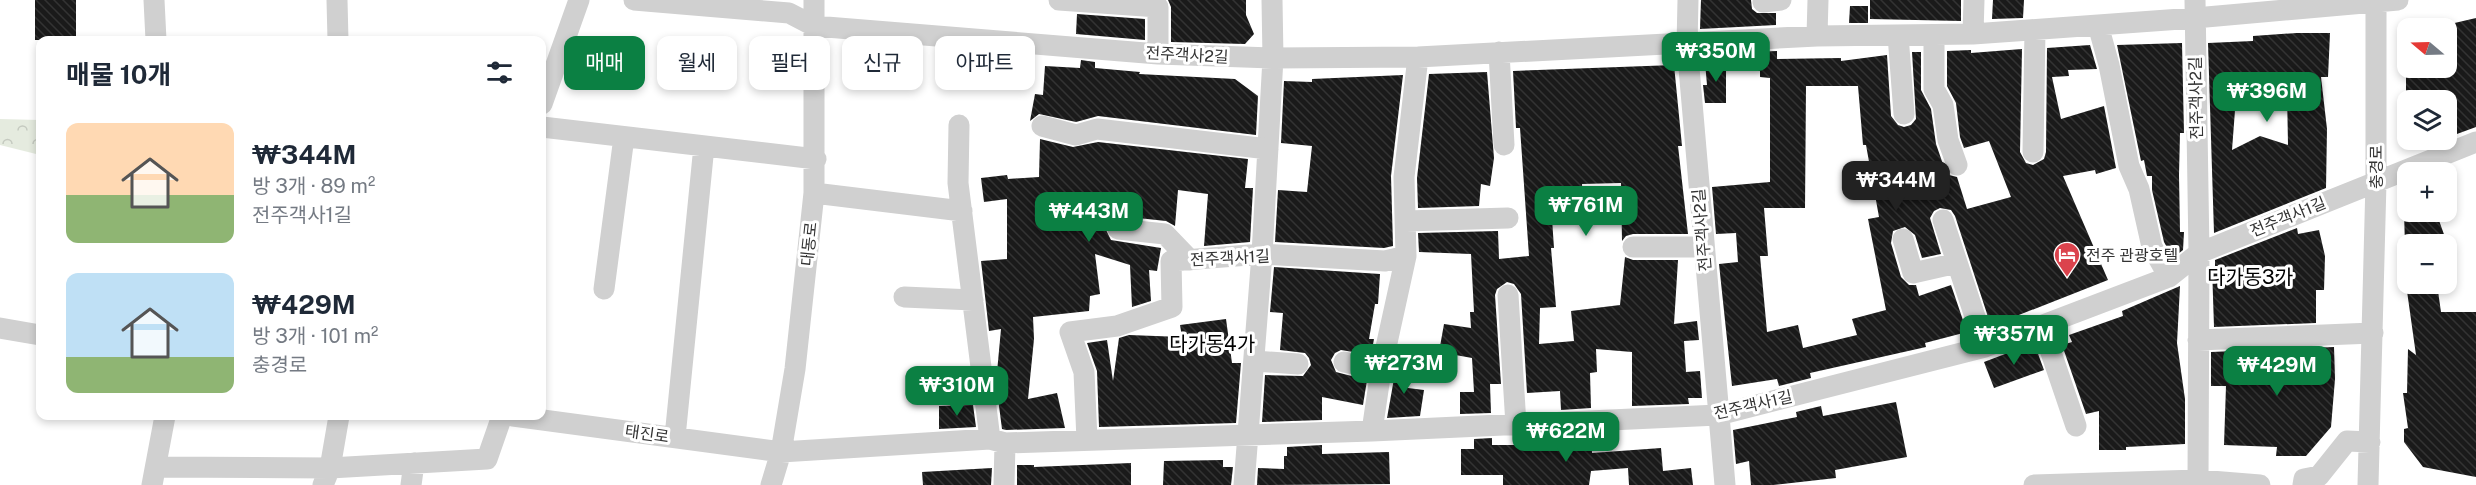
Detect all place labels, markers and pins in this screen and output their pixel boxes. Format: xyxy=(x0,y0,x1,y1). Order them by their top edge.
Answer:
pin: ₩350M xyxy=(1674,32,1758,83)
pin: ₩396M xyxy=(2225,72,2309,123)
pin: ₩344M xyxy=(1854,161,1938,212)
pin: ₩761M xyxy=(1544,186,1628,237)
pin: ₩443M xyxy=(1047,192,1131,243)
hotel icon: 전주 관광호텔 xyxy=(2052,240,2082,278)
place label: 전주 관광호텔 xyxy=(2086,246,2178,265)
pin: ₩357M xyxy=(1972,315,2056,366)
pin: ₩273M xyxy=(1362,344,1446,395)
pin: ₩429M xyxy=(2235,346,2319,397)
pin: ₩310M xyxy=(915,366,999,417)
pin: ₩622M xyxy=(1524,412,1608,463)

